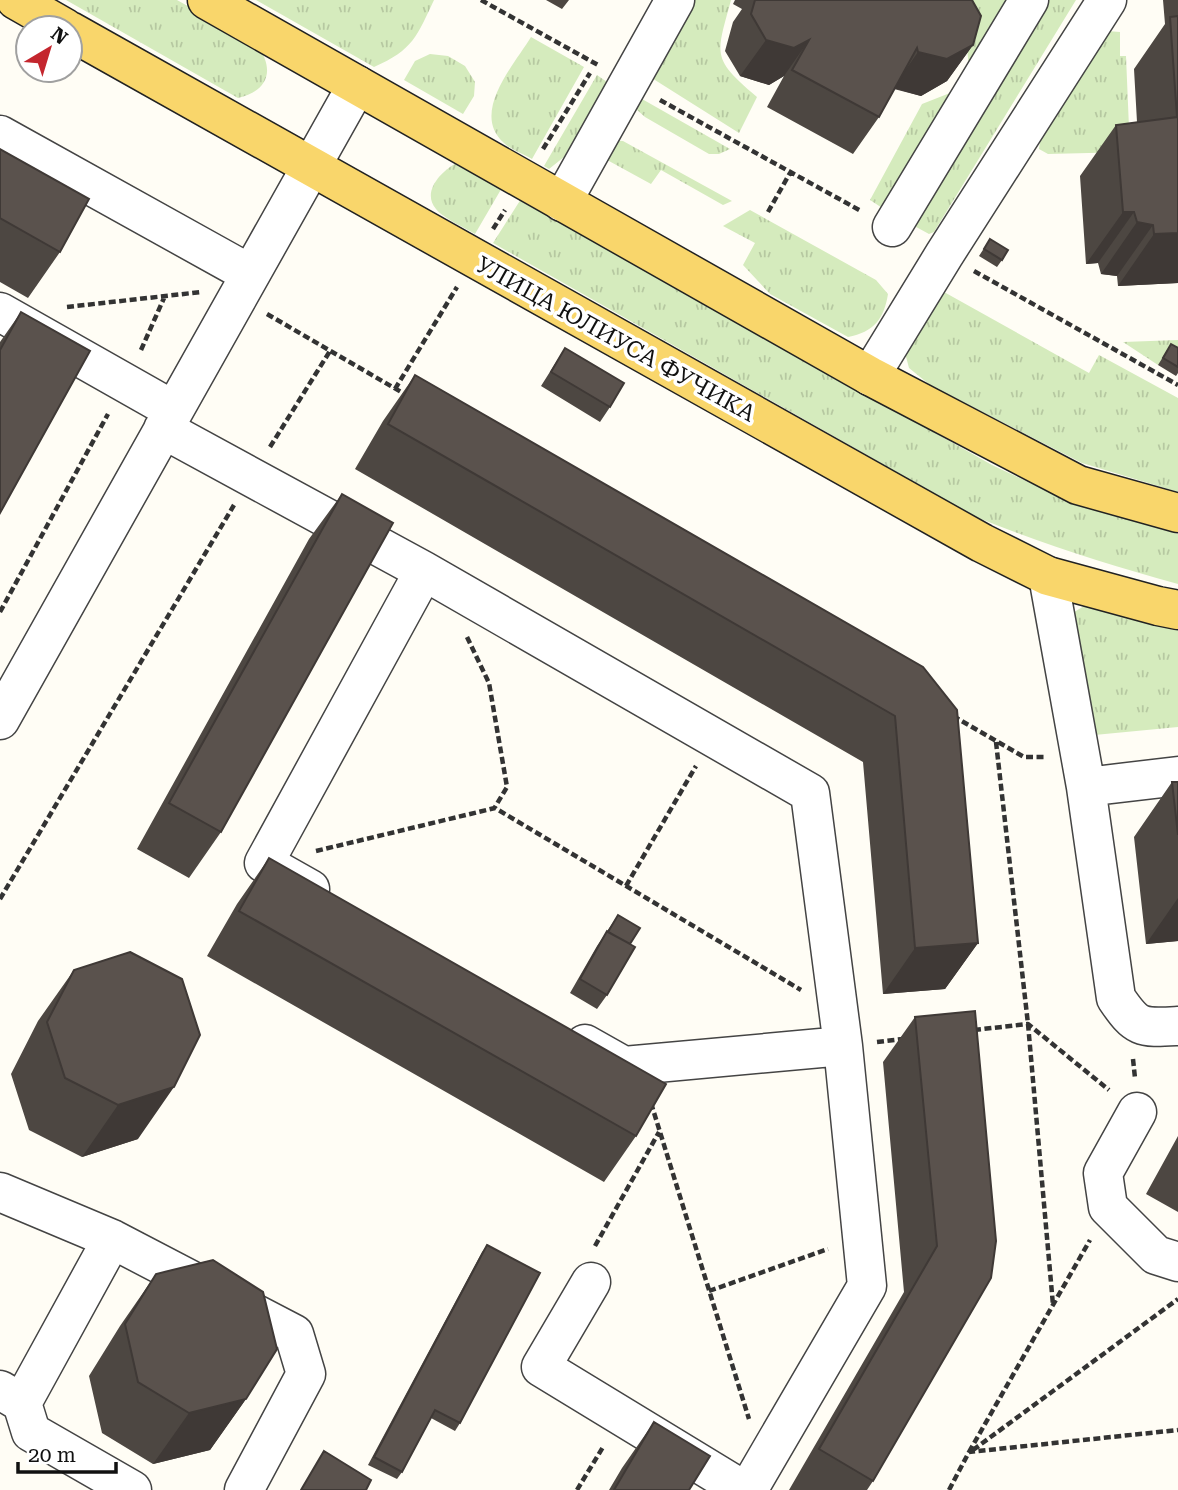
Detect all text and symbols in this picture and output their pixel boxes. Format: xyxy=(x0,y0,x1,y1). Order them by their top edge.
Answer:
north arrow xyxy=(14,14,84,84)
text: N xyxy=(46,22,72,50)
street label: УЛИЦА ЮЛИУСА ФУЧИКА xyxy=(471,251,760,428)
scale bar xyxy=(18,1430,116,1474)
text: 20 m xyxy=(28,1443,76,1467)

